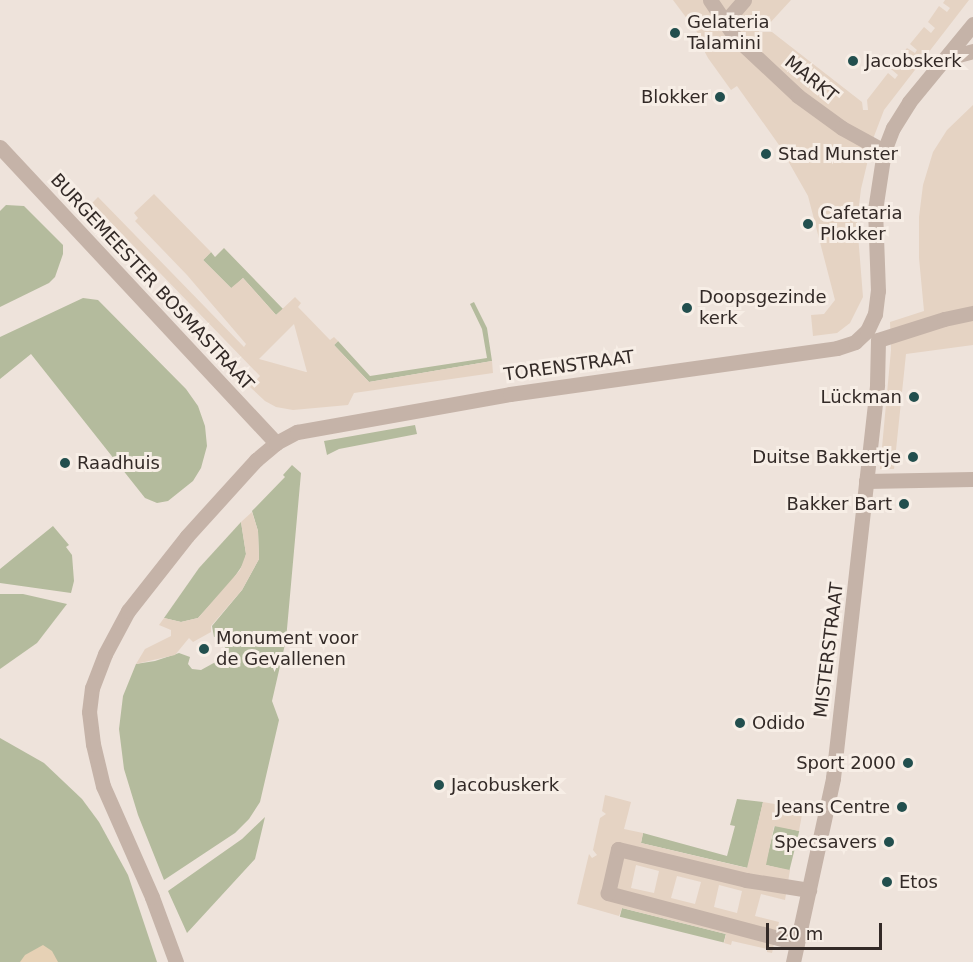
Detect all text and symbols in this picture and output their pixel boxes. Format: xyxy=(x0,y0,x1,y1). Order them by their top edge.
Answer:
place label: Gelateria Talamini xyxy=(687,12,770,54)
marker: Gelateria Talamini xyxy=(668,26,682,40)
place label: Jacobskerk xyxy=(865,50,962,72)
street label: MARKT xyxy=(780,51,842,107)
marker: Jacobskerk xyxy=(846,54,860,68)
place label: Blokker xyxy=(641,86,708,108)
marker: Blokker xyxy=(713,90,727,104)
place label: Stad Munster xyxy=(778,143,898,165)
marker: Stad Munster xyxy=(759,147,773,161)
street label: BURGEMEESTER BOSMASTRAAT xyxy=(46,169,258,395)
place label: Cafetaria Plokker xyxy=(820,203,903,246)
marker: Cafetaria Plokker xyxy=(801,217,815,231)
place label: Doopsgezinde kerk xyxy=(699,287,827,330)
marker: Doopsgezinde kerk xyxy=(680,301,694,315)
street label: TORENSTRAAT xyxy=(502,346,636,386)
place label: Lückman xyxy=(821,386,902,408)
marker: Lückman xyxy=(907,390,921,404)
place label: Duitse Bakkertje xyxy=(752,446,901,468)
marker: Duitse Bakkertje xyxy=(906,450,920,464)
place label: Raadhuis xyxy=(77,452,160,474)
marker: Raadhuis xyxy=(58,456,72,470)
place label: Bakker Bart xyxy=(786,493,892,515)
marker: Bakker Bart xyxy=(897,497,911,511)
street label: MISTERSTRAAT xyxy=(810,581,848,719)
place label: Monument voor de Gevallenen xyxy=(216,628,358,670)
marker: Monument voor de Gevallenen xyxy=(197,642,211,656)
place label: Odido xyxy=(752,712,805,734)
marker: Odido xyxy=(733,716,747,730)
place label: Sport 2000 xyxy=(796,752,896,774)
marker: Sport 2000 xyxy=(901,756,915,770)
place label: Jacobuskerk xyxy=(451,774,559,796)
marker: Jacobuskerk xyxy=(432,778,446,792)
place label: Jeans Centre xyxy=(776,796,890,818)
marker: Jeans Centre xyxy=(895,800,909,814)
place label: Specsavers xyxy=(774,831,877,853)
marker: Specsavers xyxy=(882,835,896,849)
place label: Etos xyxy=(899,871,938,893)
marker: Etos xyxy=(880,875,894,889)
scale bar xyxy=(769,911,884,949)
text: 20 m xyxy=(777,923,823,944)

